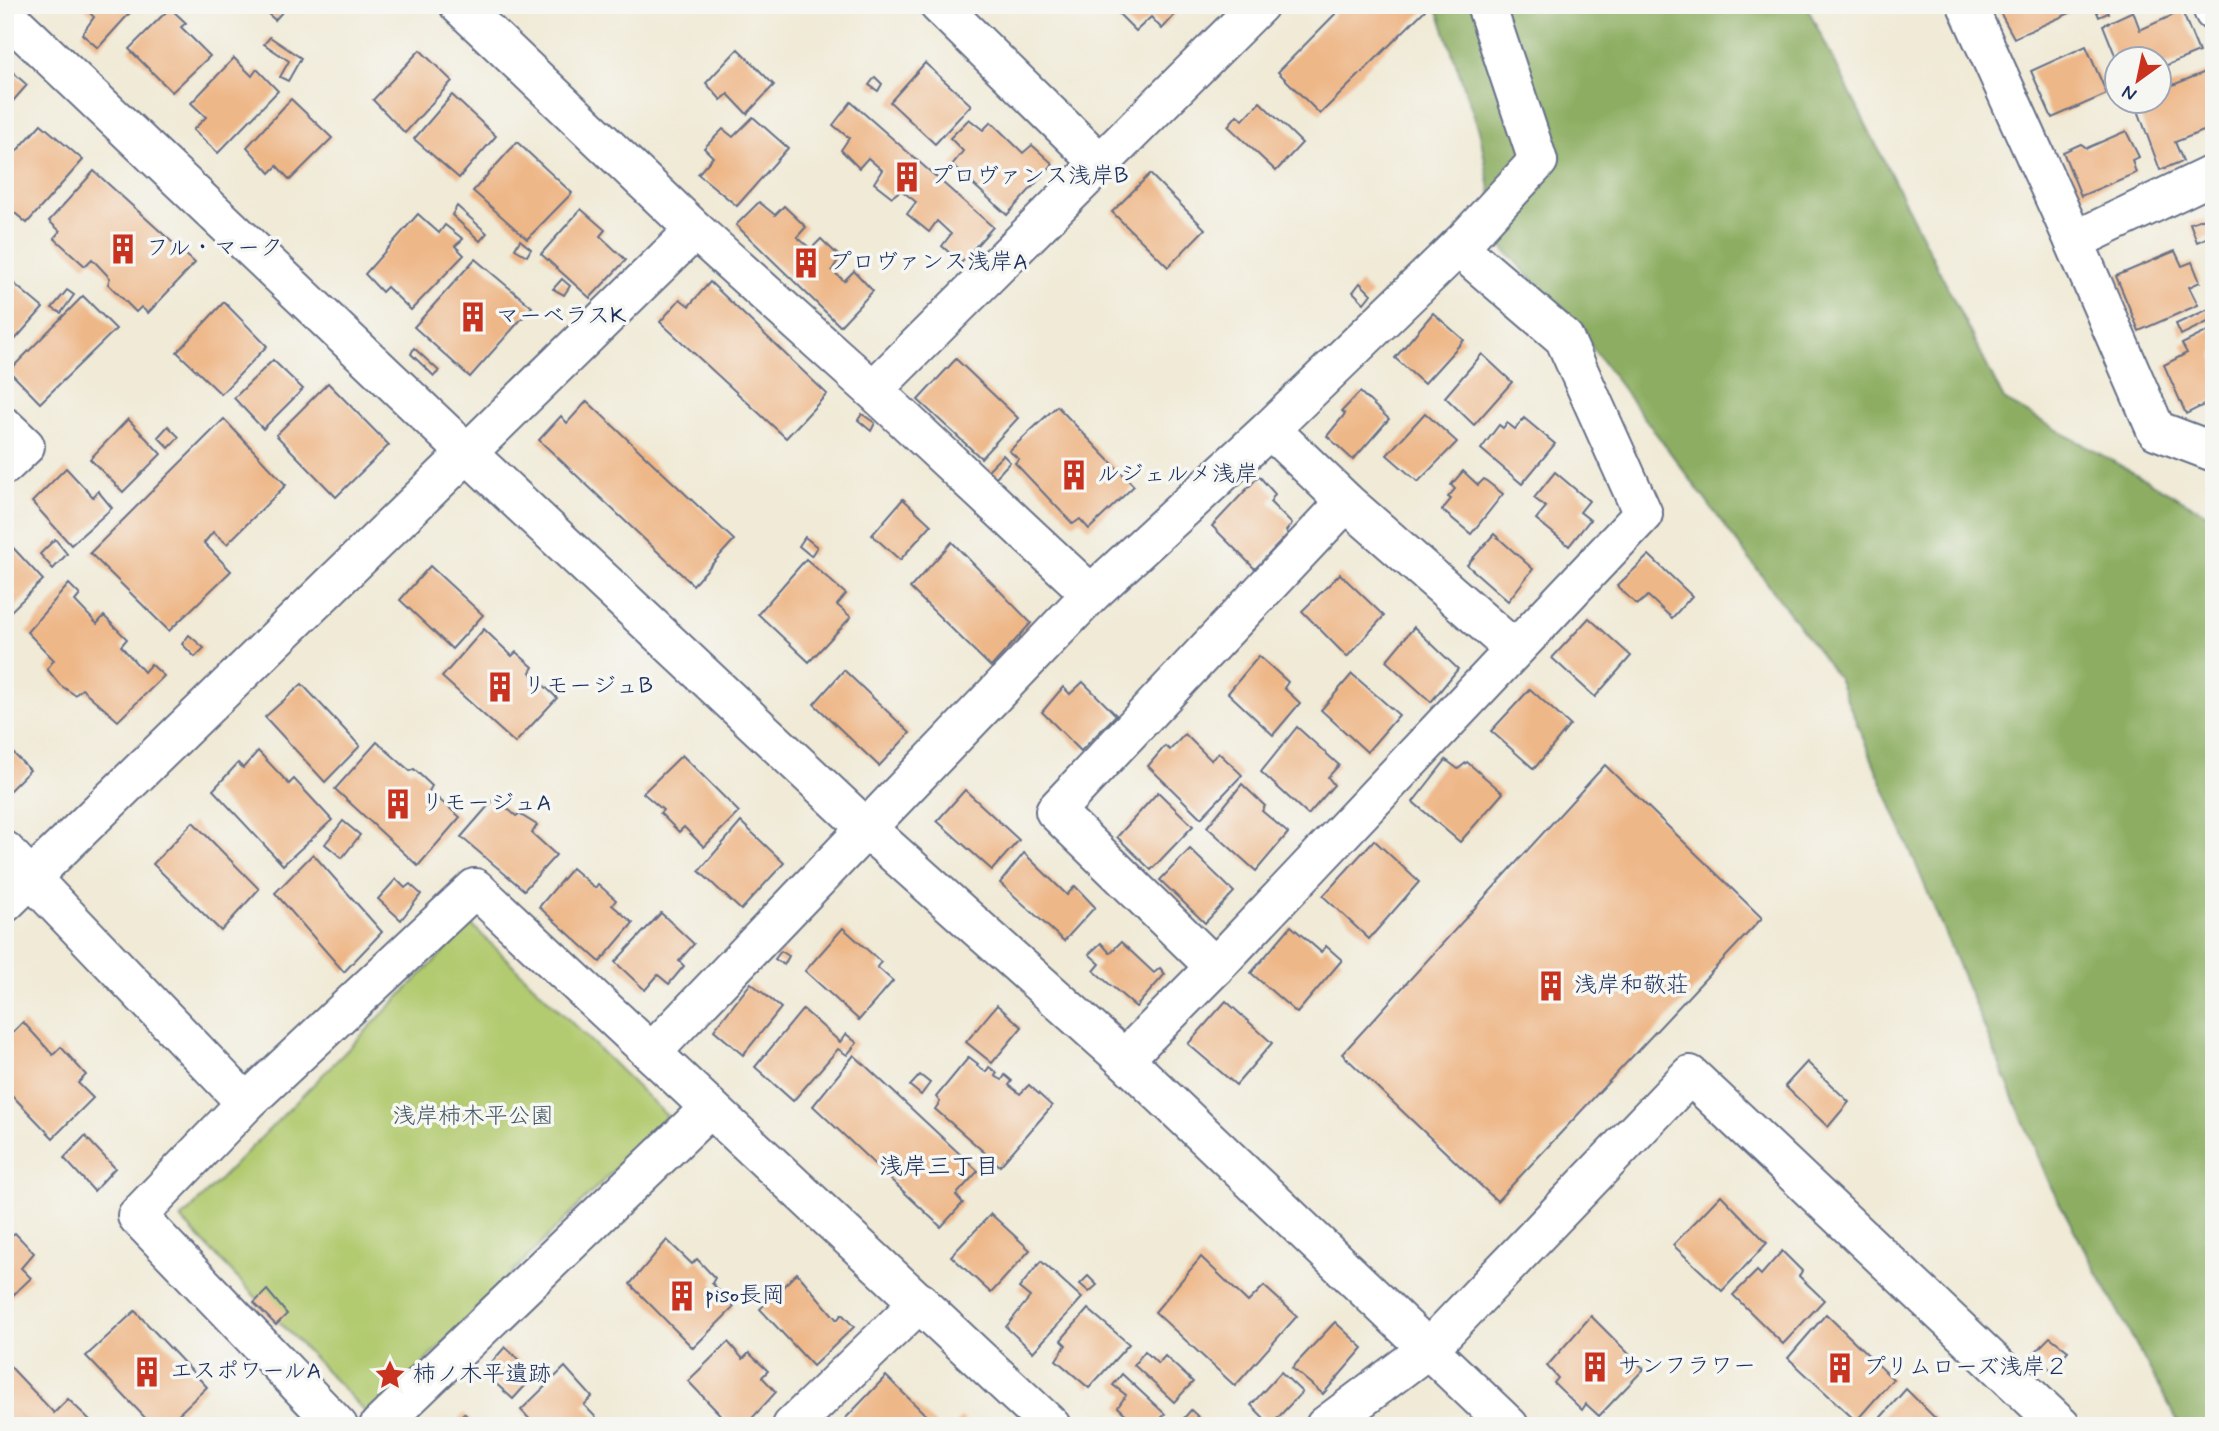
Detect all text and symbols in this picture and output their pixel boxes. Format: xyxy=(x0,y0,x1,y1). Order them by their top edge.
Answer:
north arrow xyxy=(2104,46,2174,116)
text: N xyxy=(2117,79,2142,107)
building icon: プロヴァンス浅岸B xyxy=(890,160,924,194)
place label: プロヴァンス浅岸B xyxy=(930,162,1129,192)
building icon: フル・マーク xyxy=(106,232,140,266)
place label: フル・マーク xyxy=(146,234,283,264)
building icon: プロヴァンス浅岸A xyxy=(789,246,823,280)
place label: プロヴァンス浅岸A xyxy=(829,248,1028,278)
building icon: マーベラスK xyxy=(456,300,490,334)
place label: マーベラスK xyxy=(496,302,627,332)
building icon: ルジェルメ浅岸 xyxy=(1057,458,1091,492)
place label: ルジェルメ浅岸 xyxy=(1097,460,1258,490)
building icon: リモージュB xyxy=(483,670,517,704)
place label: リモージュB xyxy=(523,672,653,702)
building icon: リモージュA xyxy=(381,787,415,821)
place label: リモージュA xyxy=(421,789,552,819)
building icon: 浅岸和敬荘 xyxy=(1534,969,1568,1003)
place label: 浅岸和敬荘 xyxy=(1574,971,1689,1001)
park label: 浅岸柿木平公園 xyxy=(393,1102,554,1132)
district label: 浅岸三丁目 xyxy=(879,1152,999,1183)
building icon: piso長岡 xyxy=(665,1279,699,1313)
place label: piso長岡 xyxy=(705,1281,785,1311)
building icon: サンフラワー xyxy=(1578,1350,1612,1384)
building icon: プリムローズ浅岸２ xyxy=(1823,1351,1857,1385)
place label: サンフラワー xyxy=(1618,1352,1756,1382)
place label: プリムローズ浅岸２ xyxy=(1863,1353,2068,1383)
building icon: エスポワールA xyxy=(130,1355,164,1389)
place label: エスポワールA xyxy=(170,1357,322,1387)
place icon: 柿ノ木平遺跡 xyxy=(373,1358,407,1392)
place label: 柿ノ木平遺跡 xyxy=(413,1360,551,1390)

